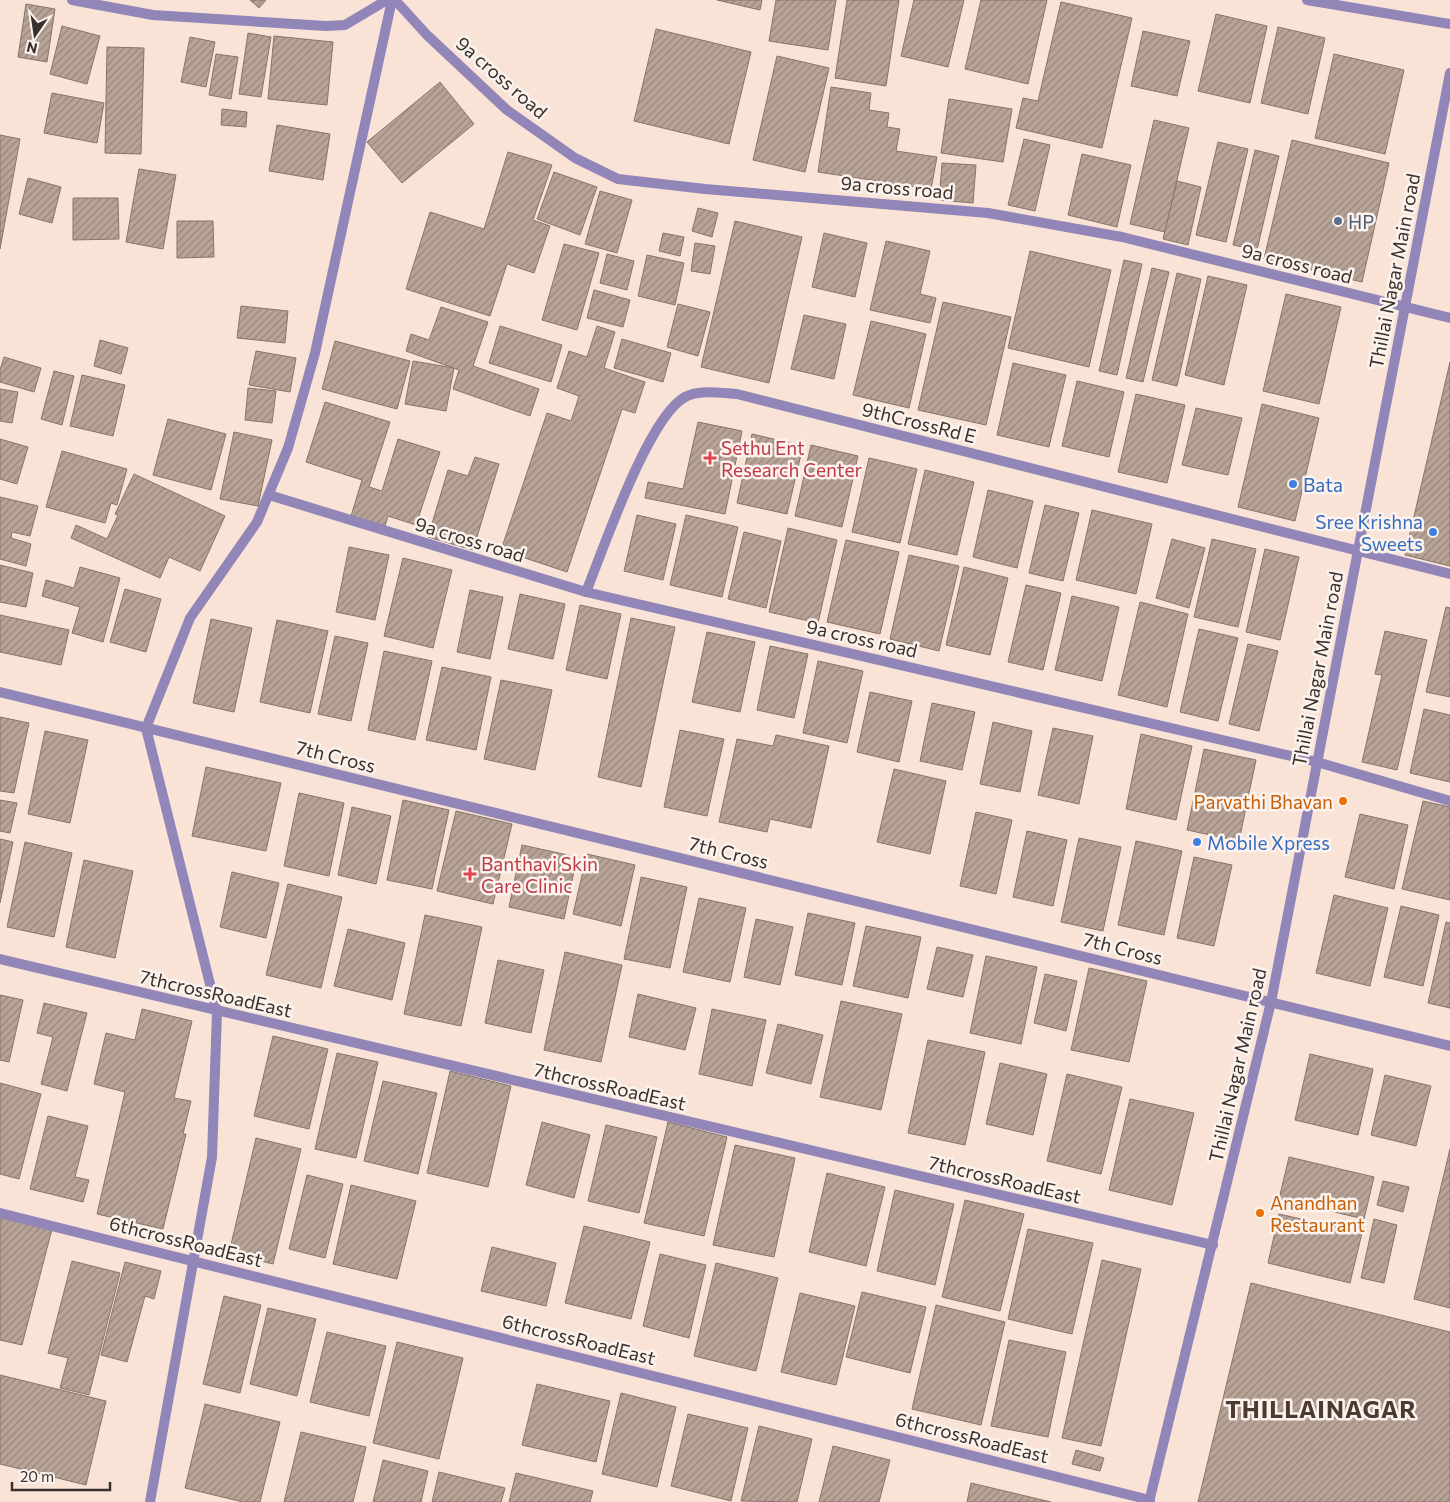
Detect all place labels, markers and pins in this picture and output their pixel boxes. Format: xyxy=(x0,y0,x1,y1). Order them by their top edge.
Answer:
place label: HP xyxy=(1348,210,1374,233)
marker: HP xyxy=(1332,215,1344,227)
place label: Sethu Ent Research Center xyxy=(721,436,863,481)
marker: Sethu Ent Research Center xyxy=(703,451,717,465)
place label: Bata xyxy=(1303,473,1343,496)
marker: Bata xyxy=(1287,478,1299,490)
place label: Sree Krishna Sweets xyxy=(1315,510,1423,555)
marker: Sree Krishna Sweets xyxy=(1427,526,1439,538)
place label: Parvathi Bhavan xyxy=(1194,790,1333,813)
marker: Parvathi Bhavan xyxy=(1337,795,1349,807)
place label: Mobile Xpress xyxy=(1207,831,1330,854)
marker: Mobile Xpress xyxy=(1191,836,1203,848)
place label: Banthavi Skin Care Clinic xyxy=(481,852,598,897)
marker: Banthavi Skin Care Clinic xyxy=(463,867,477,881)
place label: Anandhan Restaurant xyxy=(1270,1191,1365,1236)
marker: Anandhan Restaurant xyxy=(1254,1207,1266,1219)

